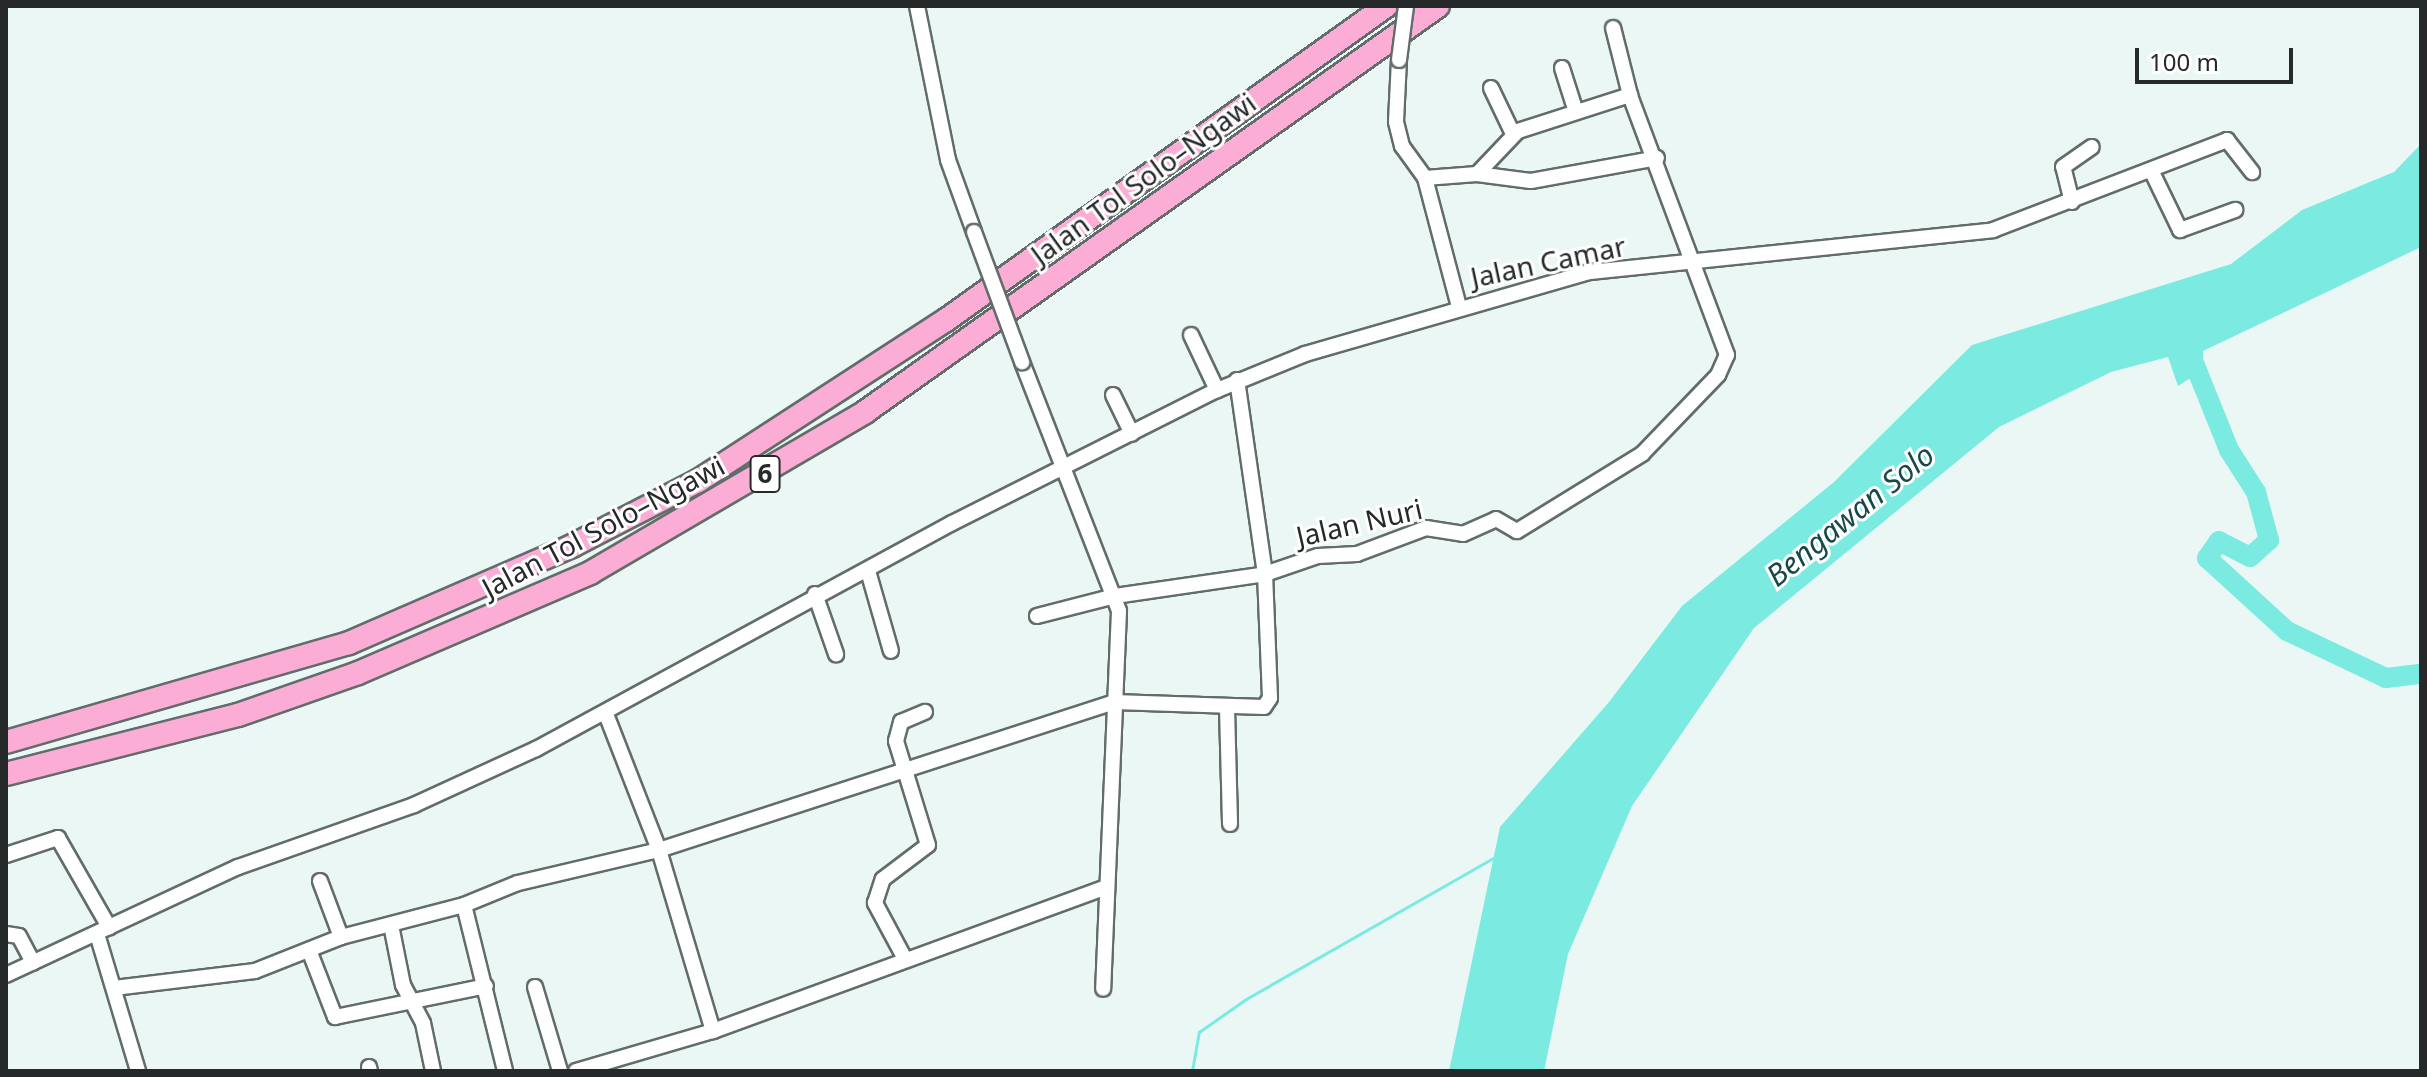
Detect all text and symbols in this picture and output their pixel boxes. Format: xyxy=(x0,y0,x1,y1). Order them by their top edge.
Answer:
scale bar xyxy=(2139,32,2297,82)
text: 100 m xyxy=(2149,45,2219,78)
street label: Jalan Tol Solo–Ngawi xyxy=(1024,85,1262,271)
street label: Jalan Camar xyxy=(1467,228,1629,294)
water label: Bengawan Solo xyxy=(1759,436,1941,594)
street label: Jalan Tol Solo–Ngawi xyxy=(476,448,730,604)
road number: 6 xyxy=(749,452,781,496)
street label: Jalan Nuri xyxy=(1293,491,1425,553)

